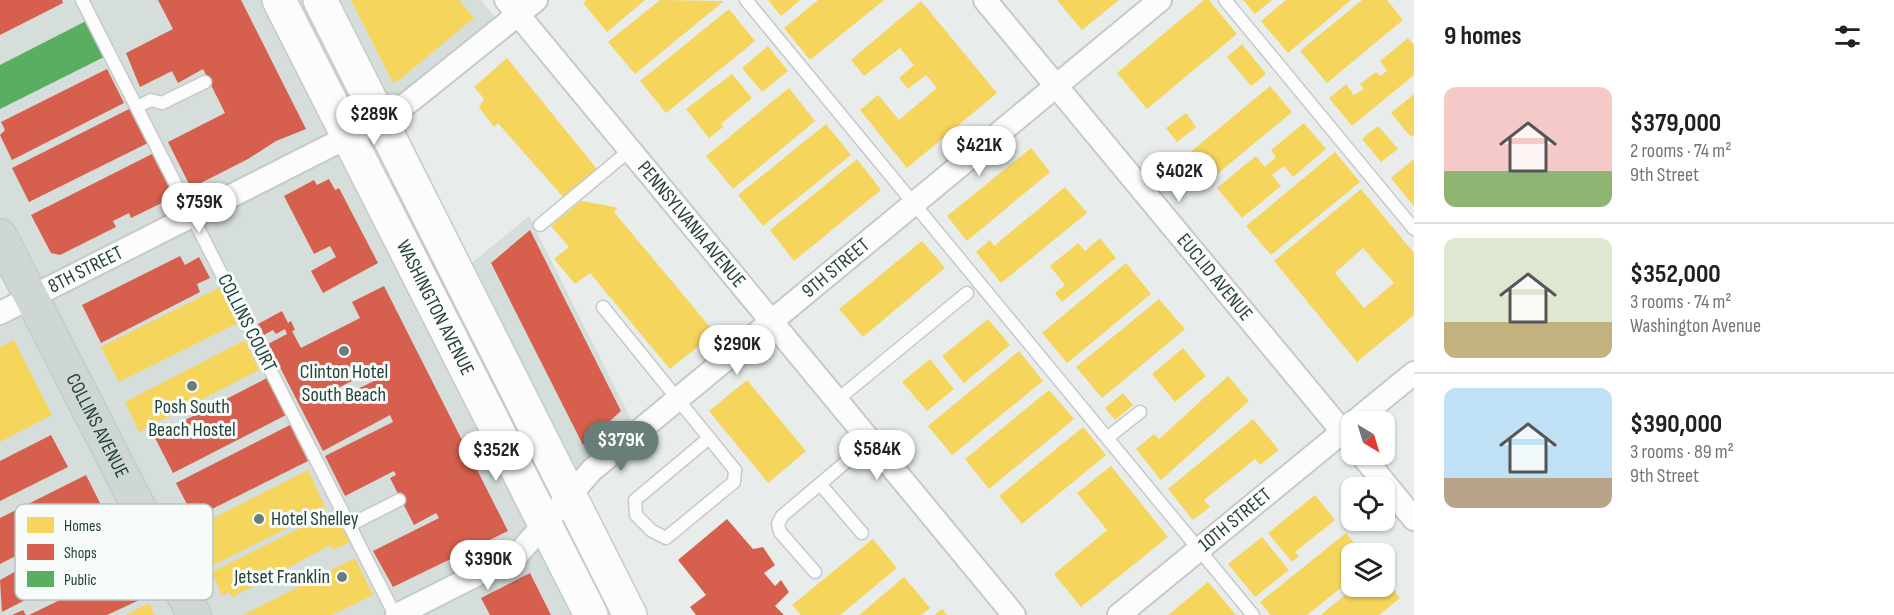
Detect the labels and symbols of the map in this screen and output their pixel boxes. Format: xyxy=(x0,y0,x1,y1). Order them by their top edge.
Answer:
pin: $289K xyxy=(332,95,416,146)
pin: $421K xyxy=(937,126,1021,177)
pin: $402K xyxy=(1137,152,1221,203)
street label: PENNSYLVANIA AVENUE xyxy=(632,156,751,292)
pin: $759K xyxy=(157,183,241,234)
street label: EUCLID AVENUE xyxy=(1172,229,1258,326)
street label: 9TH STREET xyxy=(797,233,875,303)
street label: WASHINGTON AVENUE xyxy=(391,236,479,379)
street label: 8TH STREET xyxy=(44,241,127,299)
street label: COLLINS COURT xyxy=(212,270,282,376)
pin: $290K xyxy=(695,325,779,376)
marker: Clinton Hotel South Beach xyxy=(337,344,351,358)
place label: Clinton Hotel South Beach xyxy=(300,360,388,407)
street label: COLLINS AVENUE xyxy=(60,369,134,482)
marker: Posh South Beach Hostel xyxy=(185,379,199,393)
place label: Posh South Beach Hostel xyxy=(148,395,236,442)
north arrow xyxy=(1341,411,1395,465)
pin: $379K xyxy=(579,421,663,472)
pin: $584K xyxy=(835,430,919,481)
pin: $352K xyxy=(454,431,538,482)
street label: 10TH STREET xyxy=(1194,483,1276,557)
legend xyxy=(15,504,213,600)
place label: Hotel Shelley xyxy=(271,507,359,531)
marker: Hotel Shelley xyxy=(252,512,266,526)
text: Homes xyxy=(64,517,101,536)
pin: $390K xyxy=(446,540,530,591)
text: Shops xyxy=(64,544,97,563)
place label: Jetset Franklin xyxy=(233,565,330,589)
marker: Jetset Franklin xyxy=(335,570,349,584)
text: Public xyxy=(64,571,97,590)

